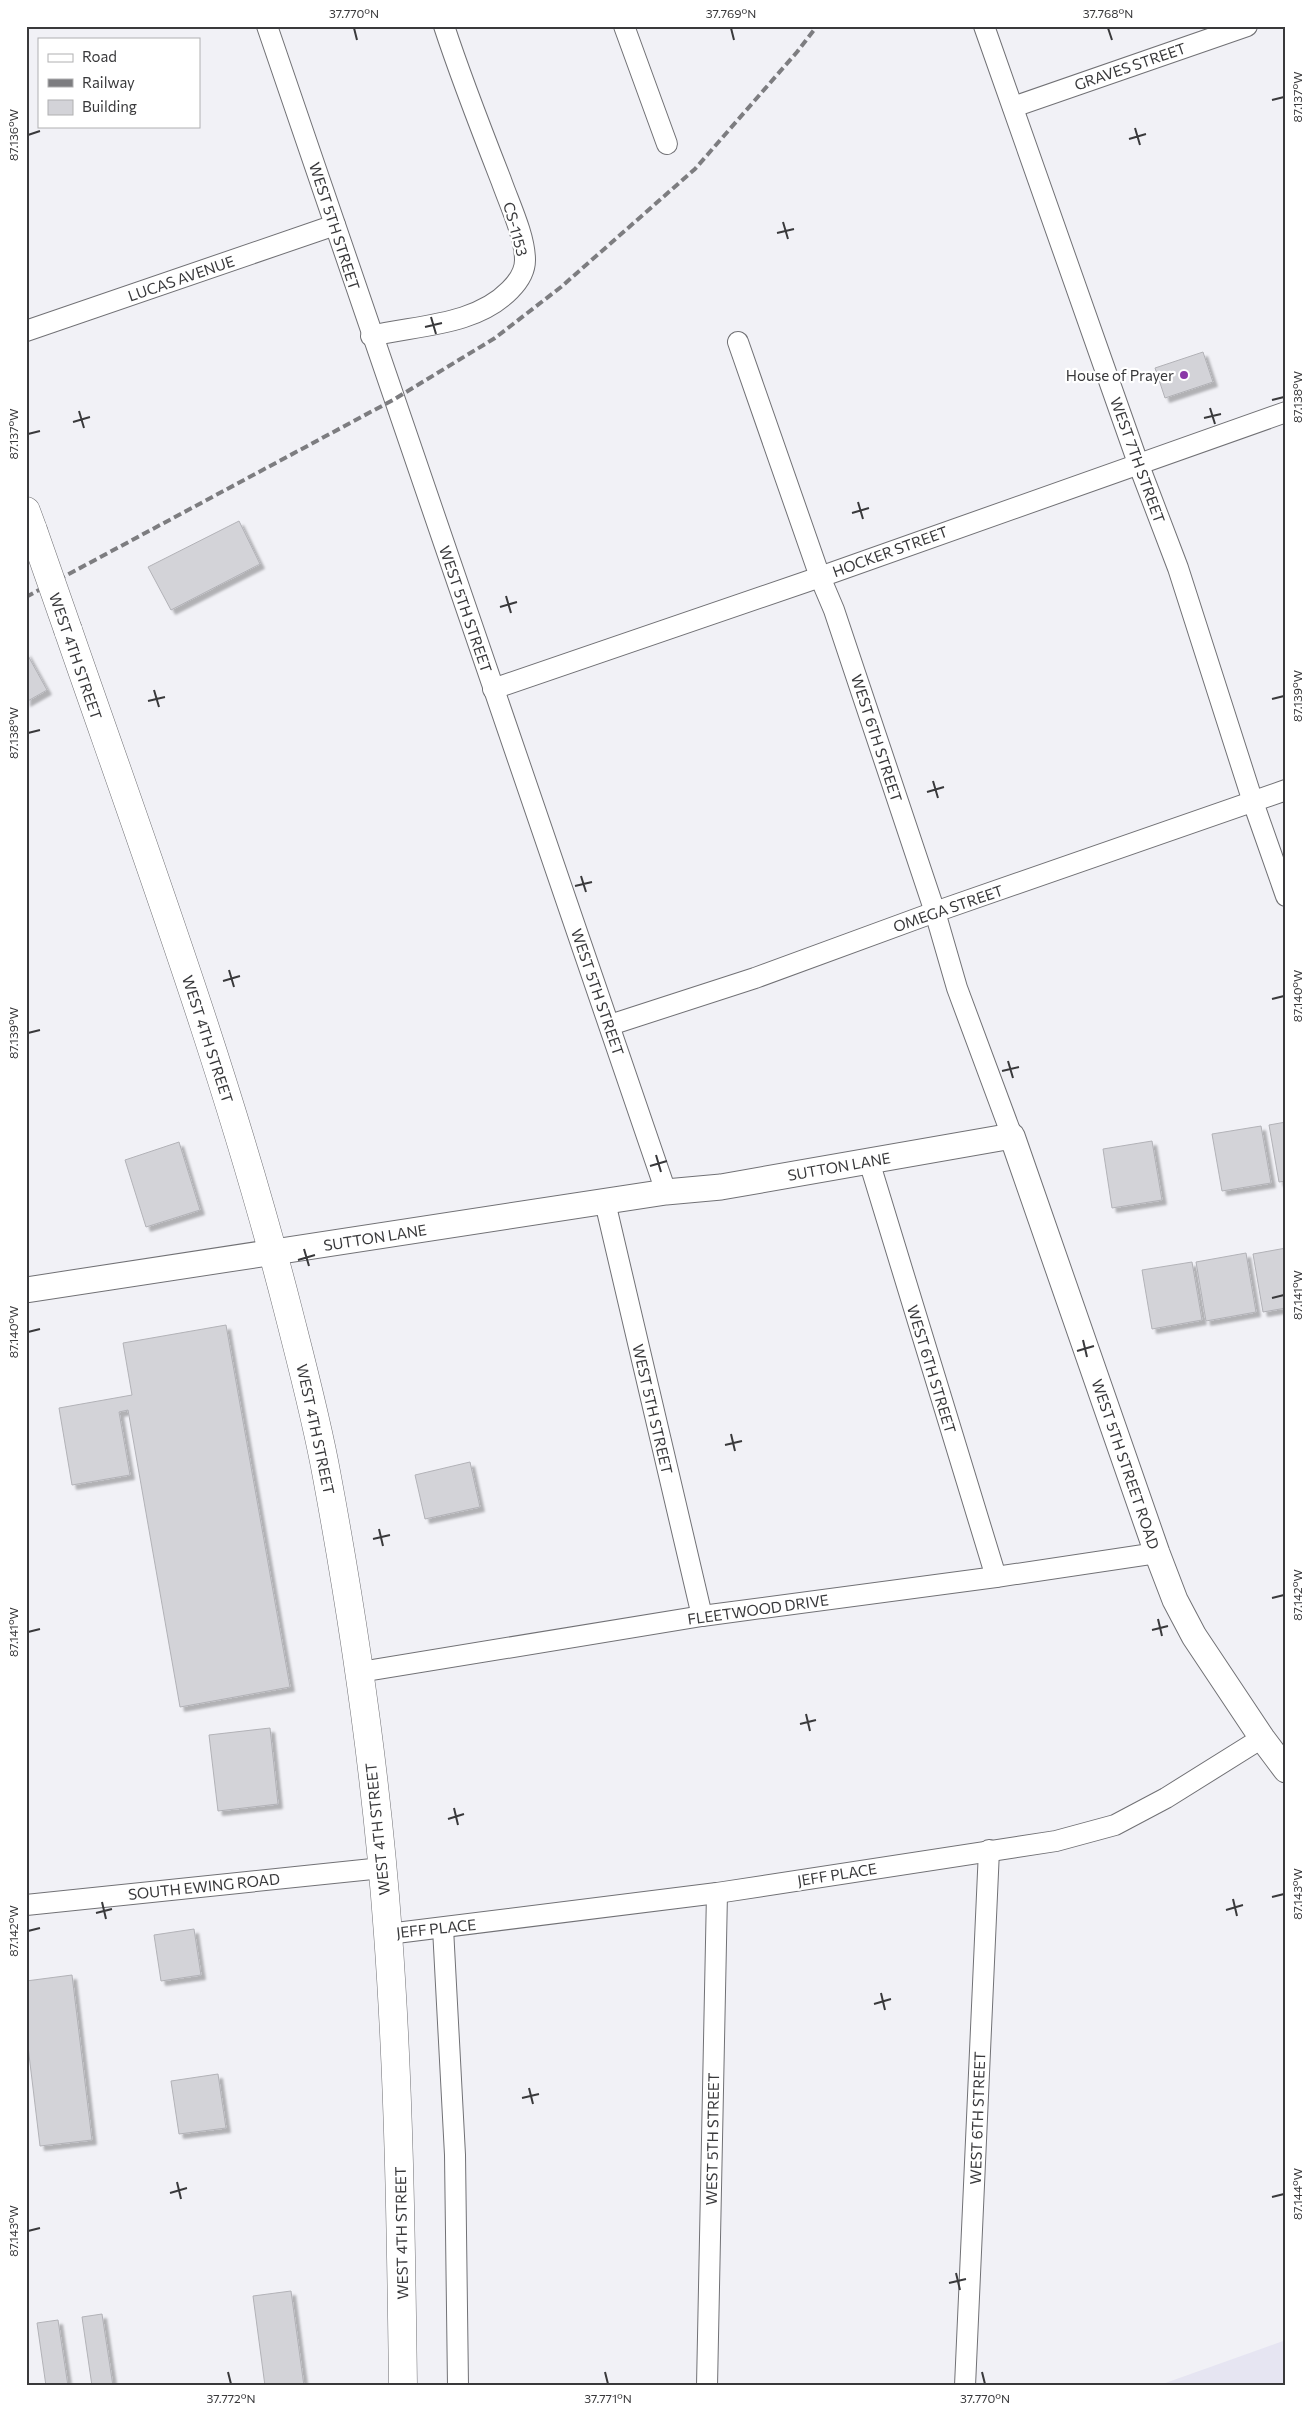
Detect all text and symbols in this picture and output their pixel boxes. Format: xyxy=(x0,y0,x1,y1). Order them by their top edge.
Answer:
text: 37.770°N xyxy=(329,6,379,20)
text: 37.769°N xyxy=(706,6,756,20)
text: 37.768°N xyxy=(1083,6,1133,20)
legend xyxy=(38,38,200,128)
street label: GRAVES STREET xyxy=(1072,38,1189,94)
text: Road xyxy=(82,47,117,65)
text: 87.137°W xyxy=(1290,72,1304,122)
text: Railway xyxy=(82,73,135,91)
text: Building xyxy=(82,97,137,115)
text: 87.136°W xyxy=(6,109,20,161)
street label: WEST 5TH STREET xyxy=(306,160,364,292)
street label: CS-1153 xyxy=(500,200,532,258)
street label: LUCAS AVENUE xyxy=(125,251,237,305)
place label: House of Prayer xyxy=(1066,366,1174,384)
marker: House of Prayer xyxy=(1178,369,1190,381)
text: 87.138°W xyxy=(1290,371,1304,423)
street label: WEST 7TH STREET xyxy=(1107,395,1169,526)
text: 87.137°W xyxy=(6,409,20,459)
street label: HOCKER STREET xyxy=(830,522,950,580)
street label: WEST 5TH STREET xyxy=(436,543,496,675)
street label: WEST 4TH STREET xyxy=(46,590,106,722)
text: 87.139°W xyxy=(1290,670,1304,722)
street label: WEST 6TH STREET xyxy=(848,672,906,805)
text: 87.138°W xyxy=(6,707,20,759)
street label: OMEGA STREET xyxy=(891,881,1006,935)
street label: WEST 5TH STREET xyxy=(568,926,628,1058)
text: 87.140°W xyxy=(1290,970,1304,1022)
street label: WEST 4TH STREET xyxy=(179,973,237,1105)
text: 87.139°W xyxy=(6,1007,20,1059)
street label: SUTTON LANE xyxy=(786,1148,892,1184)
street label: SUTTON LANE xyxy=(322,1220,428,1254)
text: 87.141°W xyxy=(1290,1270,1304,1320)
street label: WEST 6TH STREET xyxy=(904,1303,960,1436)
text: 87.140°W xyxy=(6,1306,20,1358)
street label: WEST 5TH STREET xyxy=(629,1342,677,1476)
street label: WEST 4TH STREET xyxy=(293,1362,339,1496)
street label: WEST 5TH STREET ROAD xyxy=(1088,1377,1164,1551)
text: 87.142°W xyxy=(1290,1569,1304,1621)
street label: FLEETWOOD DRIVE xyxy=(686,1590,830,1628)
text: 87.141°W xyxy=(6,1607,20,1657)
street label: WEST 4TH STREET xyxy=(361,1761,393,1896)
street label: JEFF PLACE xyxy=(796,1859,878,1889)
text: 87.143°W xyxy=(1290,1868,1304,1920)
street label: SOUTH EWING ROAD xyxy=(127,1869,281,1903)
text: 87.142°W xyxy=(6,1905,20,1957)
street label: JEFF PLACE xyxy=(395,1915,477,1941)
street label: WEST 6TH STREET xyxy=(966,2051,988,2185)
street label: WEST 5TH STREET xyxy=(702,2072,722,2206)
street label: WEST 4TH STREET xyxy=(391,2166,411,2300)
text: 87.144°W xyxy=(1290,2168,1304,2220)
text: 87.143°W xyxy=(6,2205,20,2257)
text: 37.772°N xyxy=(206,2391,256,2405)
text: 37.771°N xyxy=(584,2391,632,2405)
text: 37.770°N xyxy=(960,2391,1010,2405)

